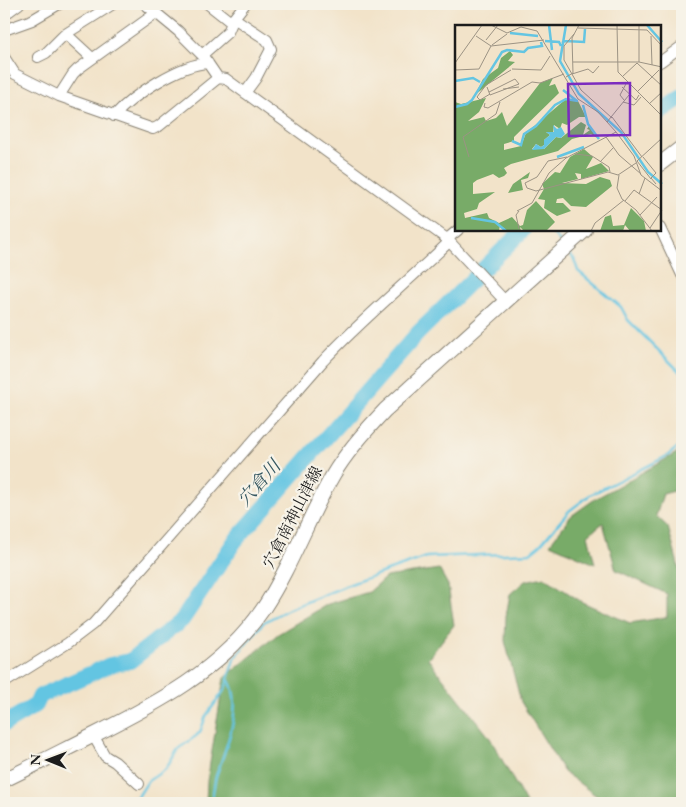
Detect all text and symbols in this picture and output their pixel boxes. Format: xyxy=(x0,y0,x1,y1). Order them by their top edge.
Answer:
inset map xyxy=(455,25,661,231)
water label: 穴倉川 xyxy=(232,453,286,511)
street label: 穴倉南神山津線 xyxy=(258,463,327,572)
north arrow xyxy=(22,734,72,784)
text: N xyxy=(26,753,44,766)

